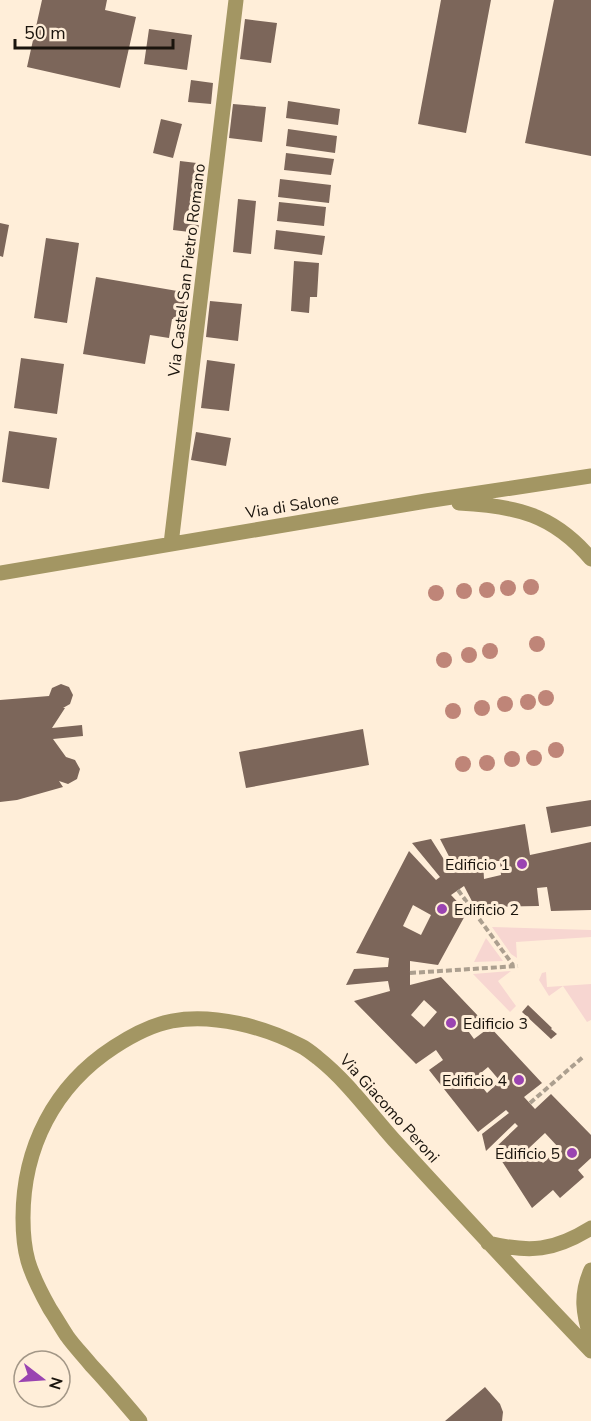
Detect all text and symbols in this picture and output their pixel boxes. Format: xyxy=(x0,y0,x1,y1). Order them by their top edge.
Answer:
scale bar xyxy=(15,12,172,50)
text: 50 m xyxy=(24,21,66,45)
street label: Via Castel San Pietro Romano xyxy=(163,162,211,379)
street label: Via di Salone xyxy=(243,488,340,524)
place label: Edificio 1 xyxy=(445,854,510,876)
marker: Edificio 1 xyxy=(515,857,529,871)
place label: Edificio 2 xyxy=(454,899,519,921)
marker: Edificio 2 xyxy=(435,902,449,916)
place label: Edificio 3 xyxy=(463,1013,528,1035)
marker: Edificio 3 xyxy=(444,1016,458,1030)
street label: Via Giacomo Peroni xyxy=(334,1049,444,1168)
place label: Edificio 4 xyxy=(442,1070,507,1092)
marker: Edificio 4 xyxy=(512,1073,526,1087)
place label: Edificio 5 xyxy=(495,1143,560,1165)
marker: Edificio 5 xyxy=(565,1146,579,1160)
north arrow xyxy=(12,1349,72,1409)
text: N xyxy=(43,1374,68,1392)

